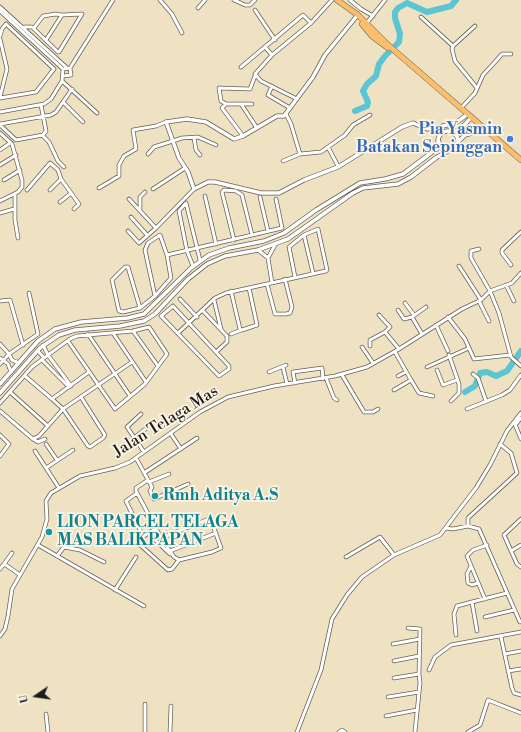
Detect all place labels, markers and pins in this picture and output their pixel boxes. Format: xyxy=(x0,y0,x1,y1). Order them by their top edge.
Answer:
place label: Pia Yasmin Batakan Sepinggan xyxy=(356,120,502,158)
marker: Pia Yasmin Batakan Sepinggan xyxy=(505,134,515,144)
place label: Rmh Aditya A.S xyxy=(163,486,278,506)
marker: Rmh Aditya A.S xyxy=(150,491,160,501)
place label: LION PARCEL TELAGA MAS BALIKPAPAN xyxy=(57,513,238,551)
marker: LION PARCEL TELAGA MAS BALIKPAPAN xyxy=(44,527,54,537)

